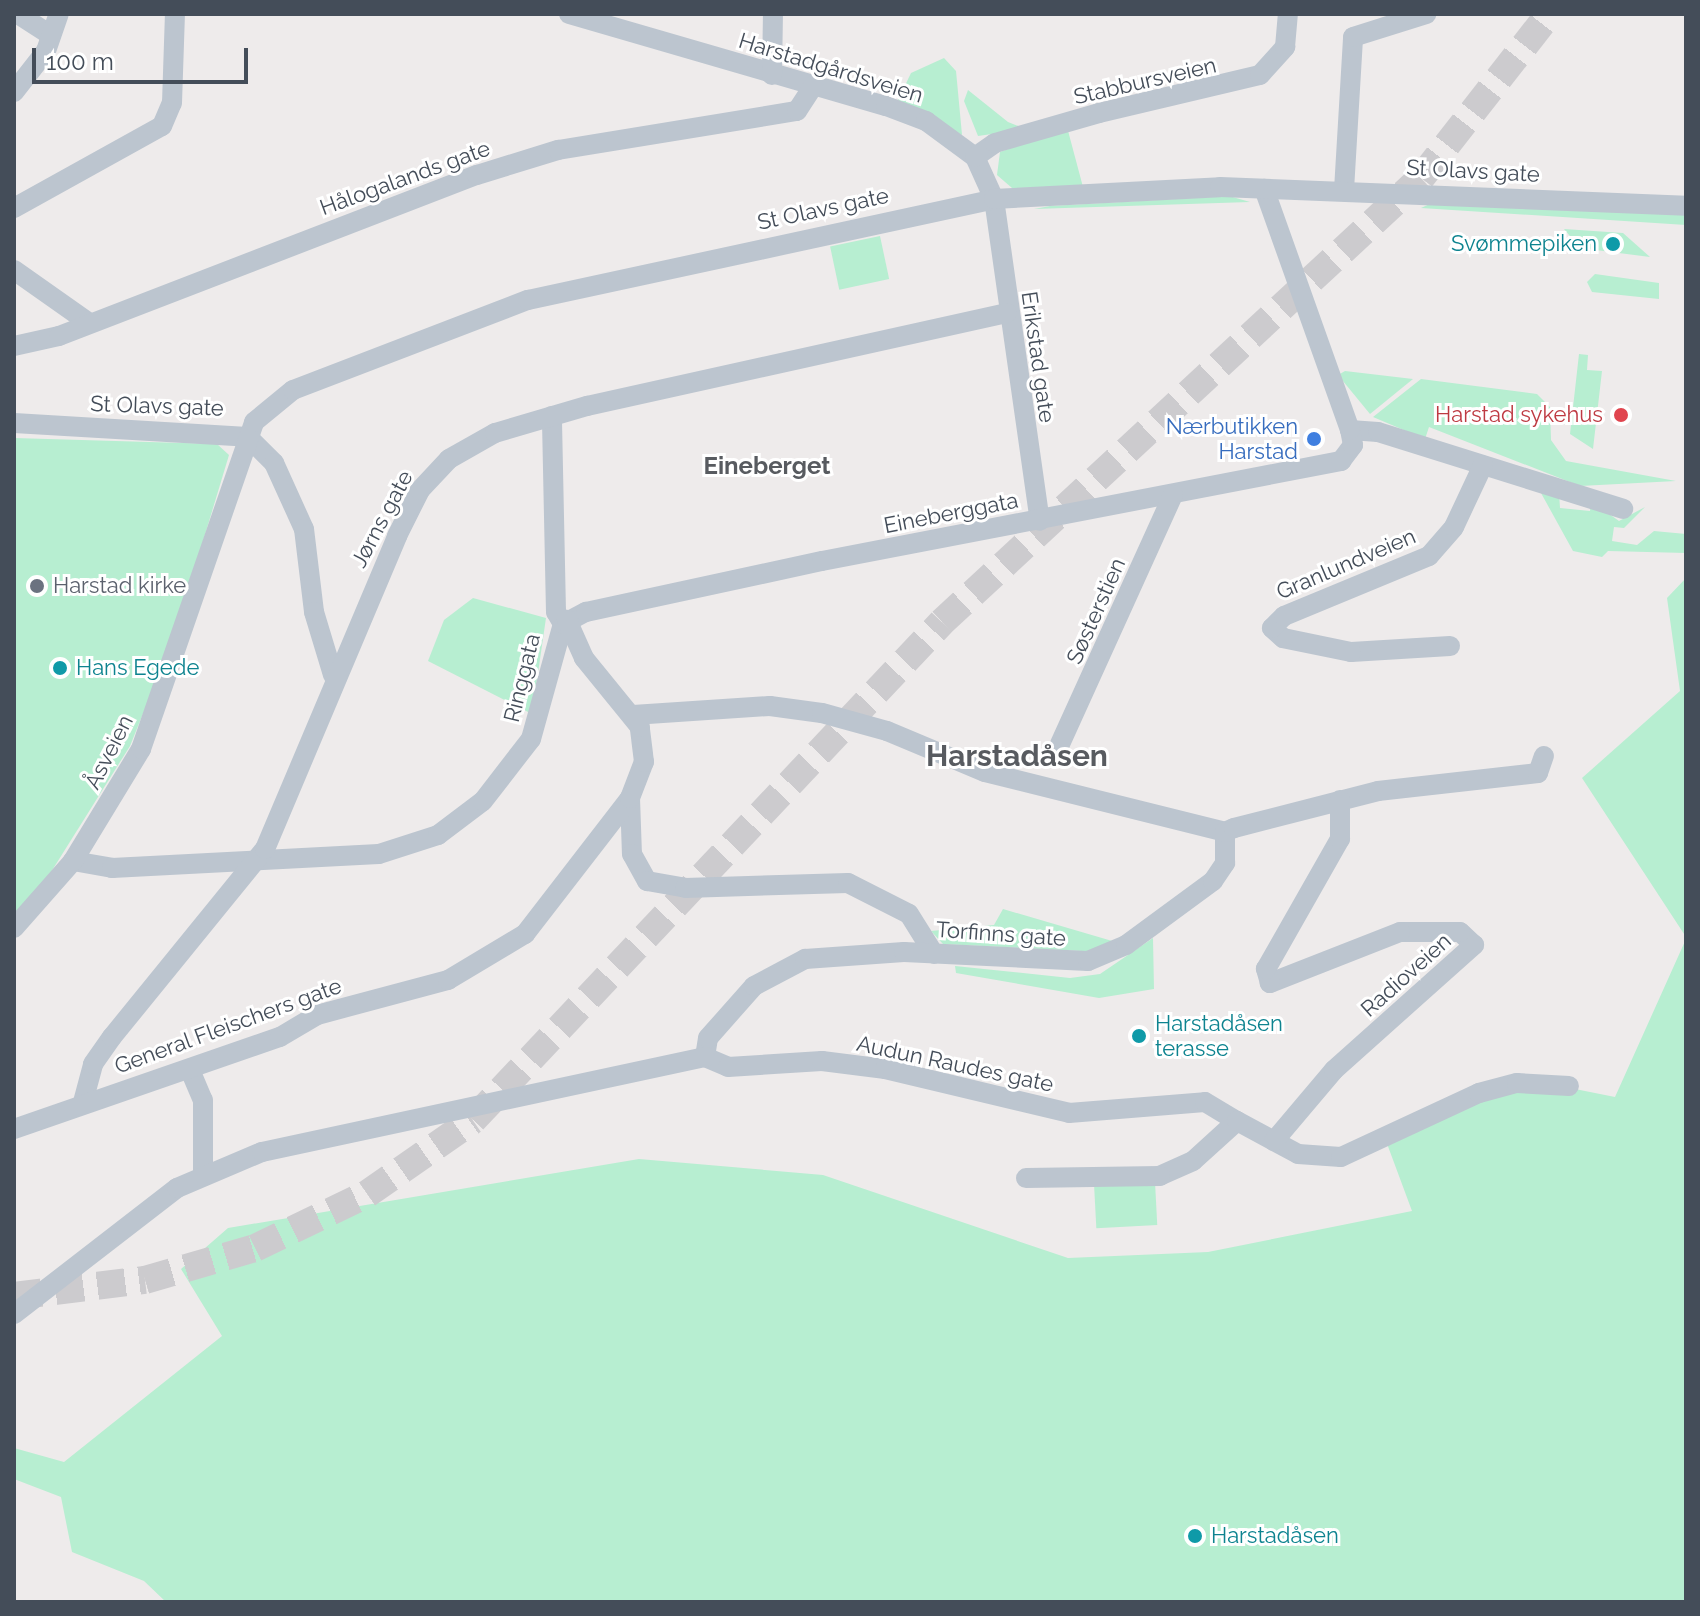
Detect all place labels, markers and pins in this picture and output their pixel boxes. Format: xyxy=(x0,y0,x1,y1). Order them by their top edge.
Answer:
place label: Svømmepiken xyxy=(1451,231,1597,257)
marker: Svømmepiken xyxy=(1604,235,1622,253)
place label: Harstad sykehus xyxy=(1435,402,1603,428)
marker: Harstad sykehus xyxy=(1610,404,1632,426)
place label: Nærbutikken Harstad xyxy=(1166,413,1298,464)
marker: Nærbutikken Harstad xyxy=(1305,430,1323,448)
place label: Harstad kirke xyxy=(53,573,186,599)
marker: Harstad kirke xyxy=(28,577,46,595)
place label: Hans Egede xyxy=(76,655,199,681)
marker: Hans Egede xyxy=(51,659,69,677)
place label: Harstadåsen terasse xyxy=(1155,1010,1283,1062)
marker: Harstadåsen terasse xyxy=(1130,1027,1148,1045)
place label: Harstadåsen xyxy=(1211,1523,1339,1549)
marker: Harstadåsen xyxy=(1186,1527,1204,1545)

